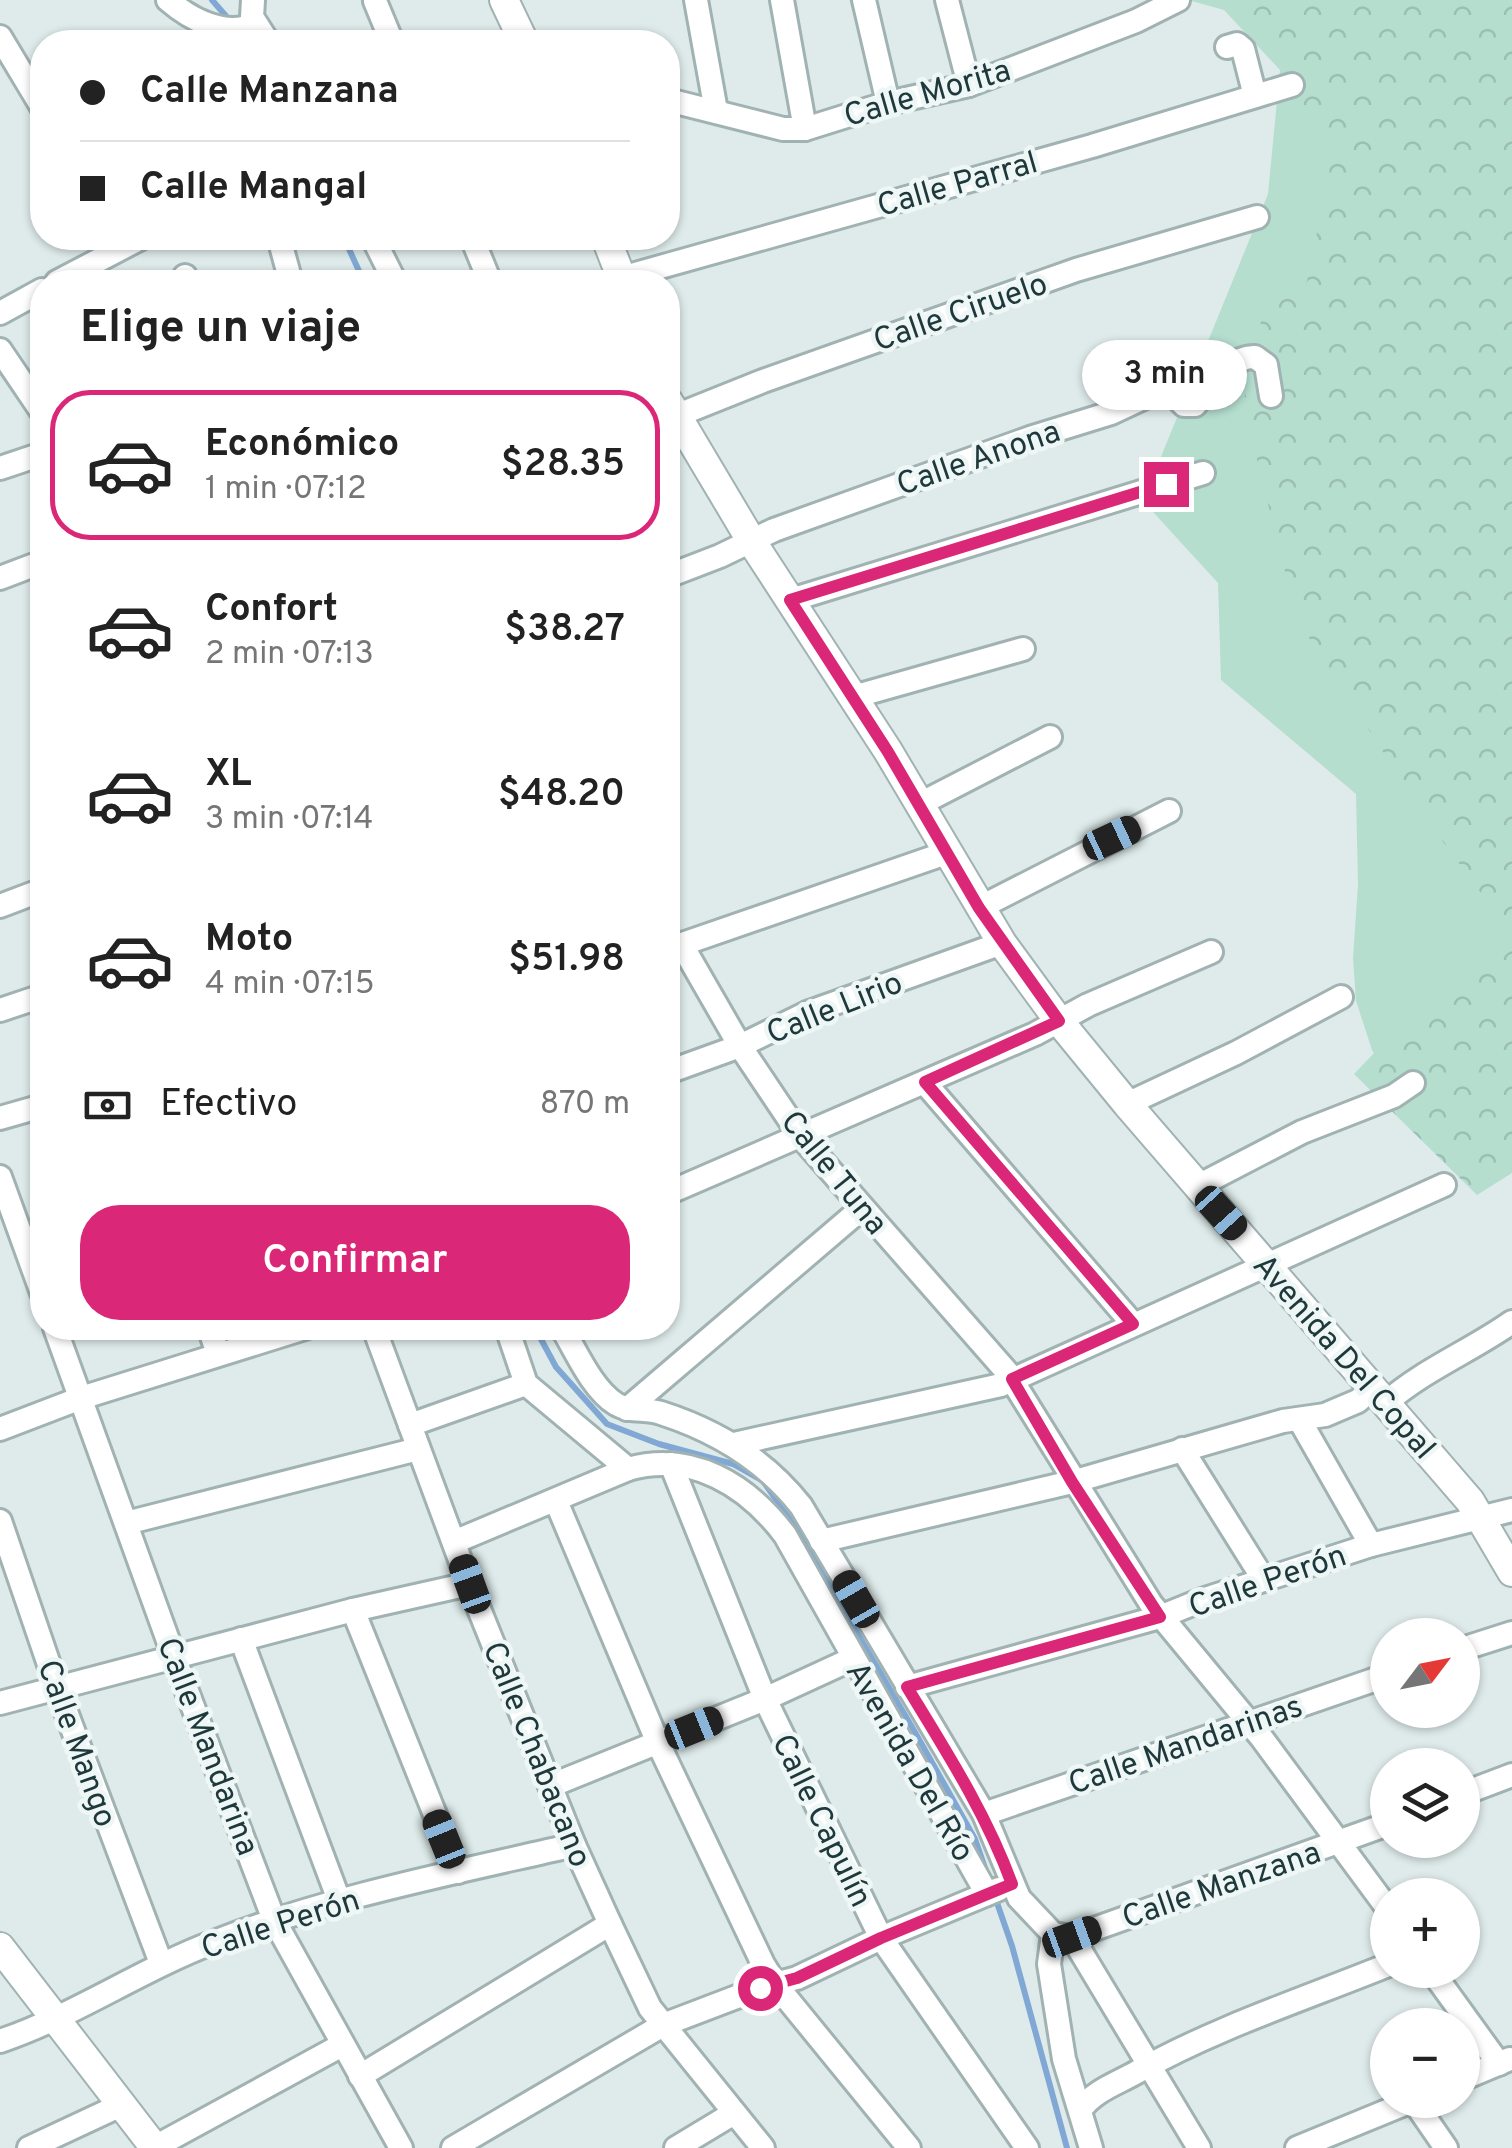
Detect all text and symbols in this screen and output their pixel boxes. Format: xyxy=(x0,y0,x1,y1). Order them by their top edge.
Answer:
street label: Calle Morita xyxy=(840,52,1016,138)
text: Calle Manzana xyxy=(140,68,399,117)
street label: Calle Parral xyxy=(873,144,1043,228)
text: Calle Mangal xyxy=(140,164,367,213)
street label: Calle Ciruelo xyxy=(869,265,1053,362)
text: Elige un viaje xyxy=(80,301,361,358)
callout: 3 min xyxy=(1084,339,1248,409)
text: 3 min xyxy=(1123,355,1206,395)
street label: Calle Anona xyxy=(892,413,1066,507)
icon: car xyxy=(85,420,175,510)
text: Económico xyxy=(205,421,399,470)
text: $28.35 xyxy=(501,441,625,490)
route end xyxy=(1144,462,1189,507)
text: 1 min · 07:12 xyxy=(205,470,366,510)
icon: car xyxy=(85,585,175,675)
text: Confort xyxy=(205,586,338,635)
text: $38.27 xyxy=(504,606,625,655)
text: 2 min · 07:13 xyxy=(205,635,374,675)
icon: car xyxy=(85,750,175,840)
text: XL xyxy=(205,751,252,800)
text: $48.20 xyxy=(498,771,625,820)
text: 3 min · 07:14 xyxy=(205,800,373,840)
car xyxy=(1078,812,1146,864)
icon: car xyxy=(85,915,175,1005)
text: Moto xyxy=(205,916,293,965)
text: $51.98 xyxy=(508,936,625,985)
street label: Calle Lirio xyxy=(761,964,909,1055)
text: 4 min · 07:15 xyxy=(205,965,375,1005)
icon: cash xyxy=(80,1078,135,1133)
text: Efectivo xyxy=(160,1081,298,1130)
text: 870 m xyxy=(540,1085,630,1125)
street label: Calle Tuna xyxy=(770,1104,895,1244)
car xyxy=(1190,1181,1252,1245)
button: Confirmar xyxy=(80,1205,630,1320)
street label: Avenida Del Copal xyxy=(1243,1247,1443,1469)
street label: Calle Perón xyxy=(1184,1537,1352,1629)
car xyxy=(446,1551,494,1617)
car xyxy=(828,1566,884,1632)
north arrow xyxy=(1370,1618,1480,1728)
map controls xyxy=(1370,1618,1480,2118)
street label: Calle Mandarina xyxy=(146,1632,266,1862)
street label: Calle Chabacano xyxy=(472,1636,599,1874)
street label: Calle Mango xyxy=(26,1655,124,1833)
street label: Avenida Del Río xyxy=(835,1655,982,1870)
street label: Calle Mandarinas xyxy=(1064,1688,1308,1806)
car xyxy=(661,1703,727,1753)
street label: Calle Capulín xyxy=(761,1728,879,1914)
button: layers xyxy=(1370,1748,1480,1858)
car xyxy=(419,1806,469,1872)
street label: Calle Manzana xyxy=(1117,1834,1327,1940)
button: + xyxy=(1370,1878,1480,1988)
street label: Calle Perón xyxy=(197,1881,365,1970)
car xyxy=(1039,1913,1105,1961)
route start xyxy=(738,1966,783,2011)
button: − xyxy=(1370,2008,1480,2118)

